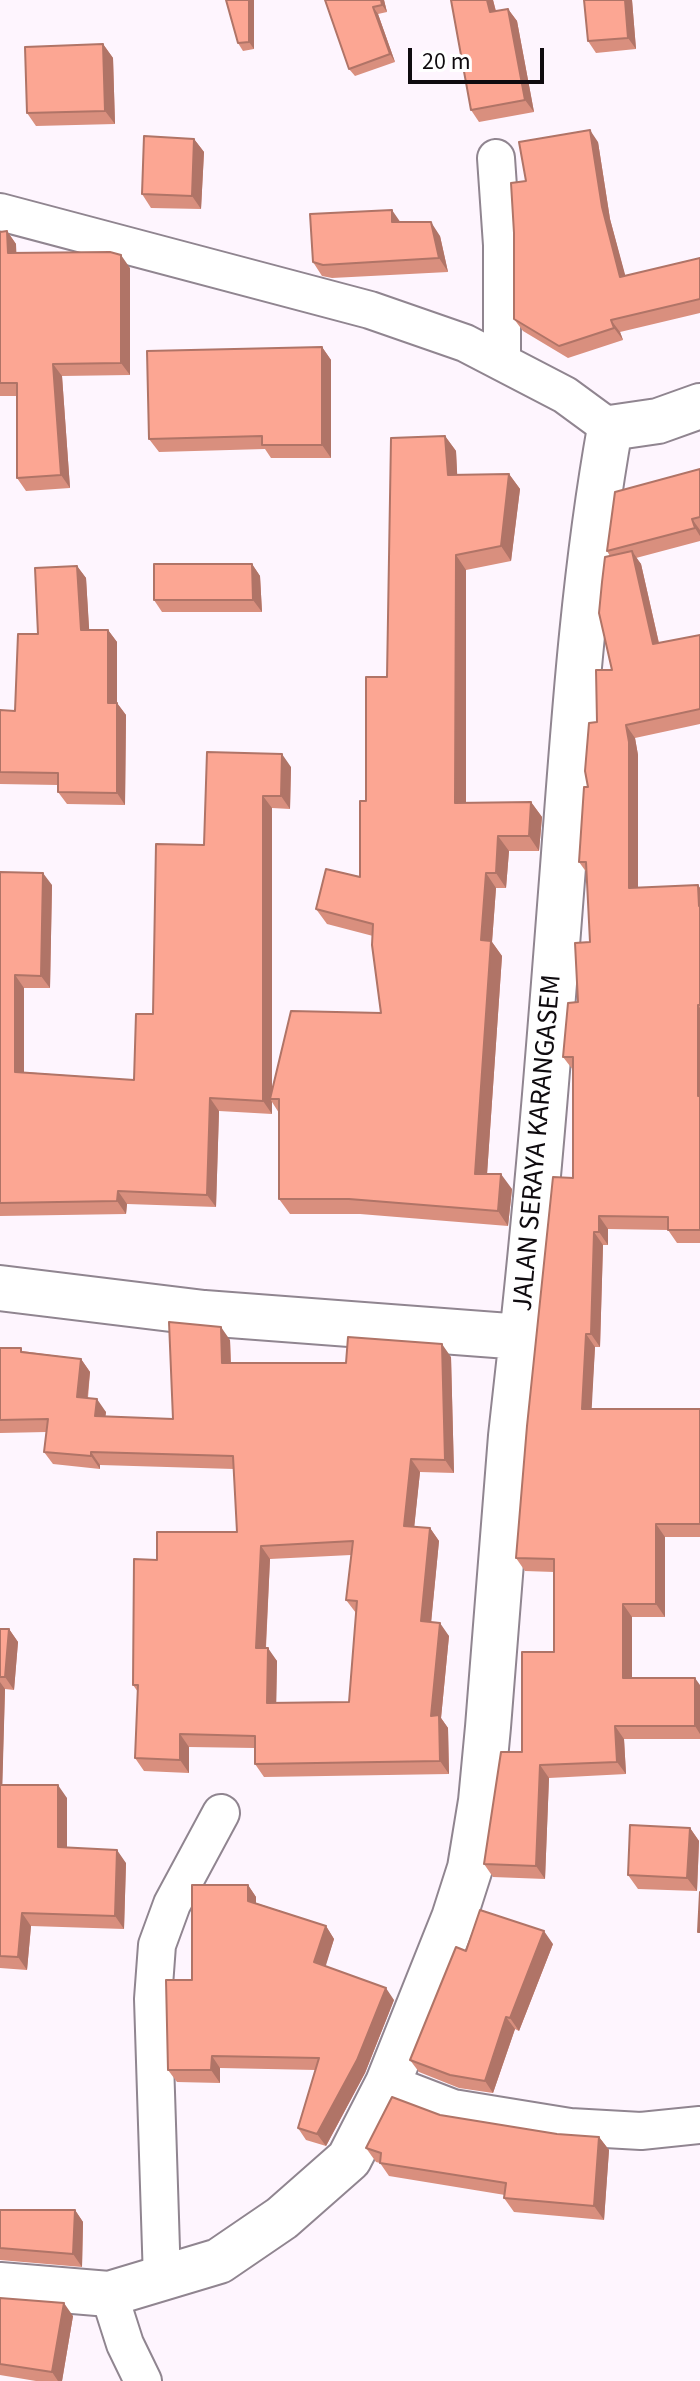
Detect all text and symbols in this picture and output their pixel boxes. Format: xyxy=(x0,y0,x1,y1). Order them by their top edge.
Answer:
scale bar xyxy=(412,32,548,82)
text: 20 m xyxy=(422,44,471,79)
street label: JALAN SERAYA KARANGASEM xyxy=(508,973,570,1313)

